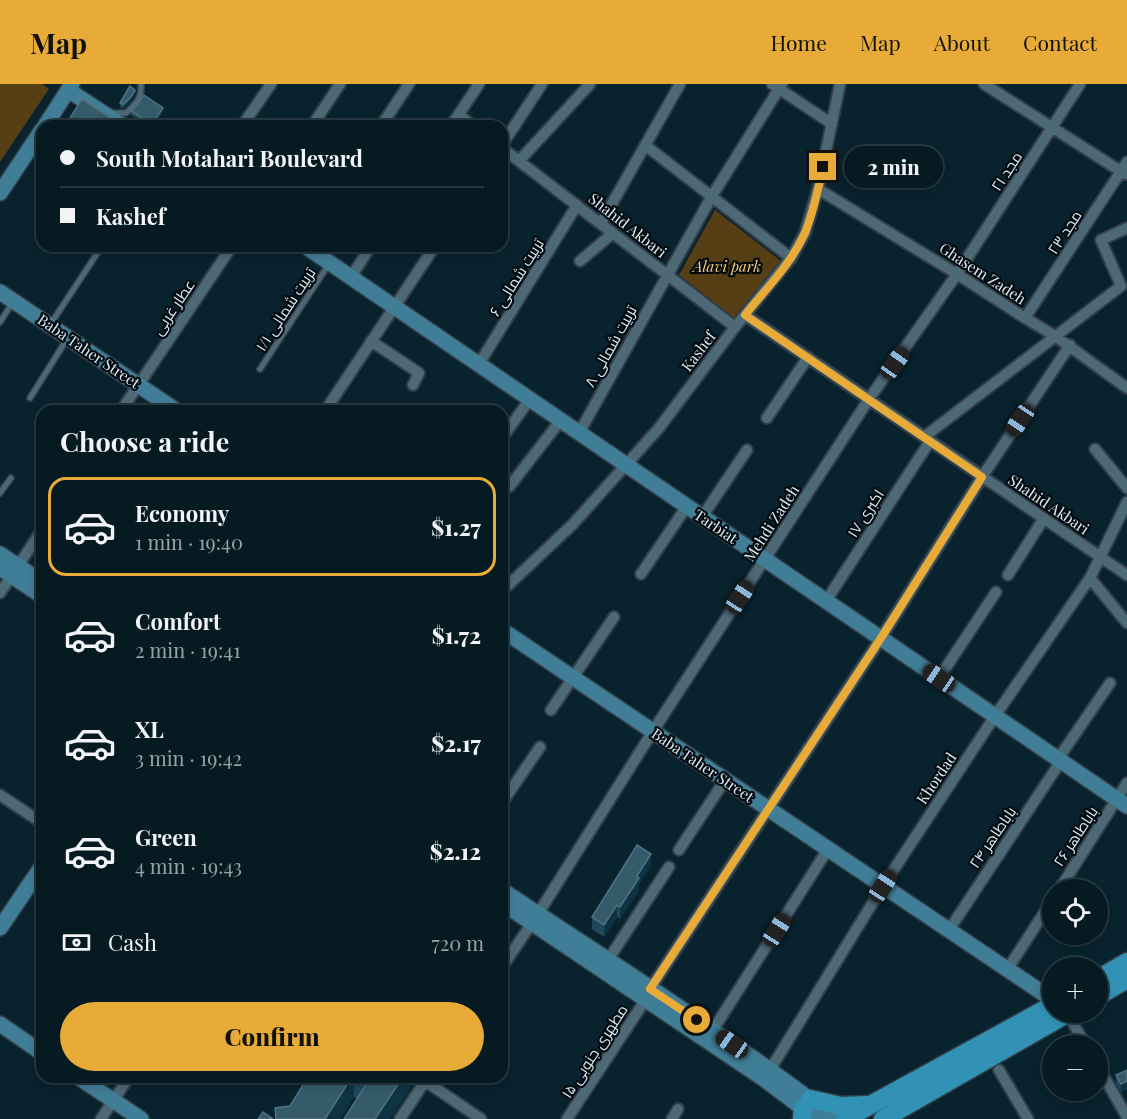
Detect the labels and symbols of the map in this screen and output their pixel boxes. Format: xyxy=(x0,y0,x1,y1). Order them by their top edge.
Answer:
callout: 2 min xyxy=(844,146,943,188)
street label: مجد ۲۱ xyxy=(986,148,1026,194)
route end xyxy=(809,153,836,180)
street label: Shahid Akbari xyxy=(585,188,672,262)
street label: مجد ۲۳ xyxy=(1042,206,1086,258)
street label: تربیت شمالی ۶ xyxy=(484,234,549,320)
street label: Ghasem Zadeh xyxy=(936,237,1030,309)
park label: Alavi park xyxy=(691,256,761,276)
street label: تربیت شمالی ۱/۱ xyxy=(251,263,320,355)
street label: عطار غربی xyxy=(147,275,200,339)
street label: تربیت شمالی ۸ xyxy=(579,302,642,391)
street label: Baba Taher Street xyxy=(34,309,145,393)
street label: Kashef xyxy=(676,326,720,375)
car xyxy=(877,343,913,383)
car xyxy=(1002,400,1038,440)
street label: Shahid Akbari xyxy=(1005,469,1094,539)
street label: Mehdi Zadeh xyxy=(739,481,803,565)
street label: اکبری ۱۷ xyxy=(842,485,889,541)
street label: Tarbiat xyxy=(690,504,742,548)
car xyxy=(723,577,757,617)
car xyxy=(919,660,959,696)
street label: Baba Taher Street xyxy=(648,723,759,807)
street label: Khordad xyxy=(911,748,961,808)
street label: باباطاهر ۲۴ xyxy=(964,802,1020,872)
street label: باباطاهر ۲۶ xyxy=(1048,802,1102,870)
car xyxy=(866,866,900,906)
car xyxy=(760,910,794,950)
street label: مطهری جنوبی ۱۵ xyxy=(556,1000,633,1102)
route start xyxy=(683,1006,710,1033)
car xyxy=(712,1026,752,1062)

